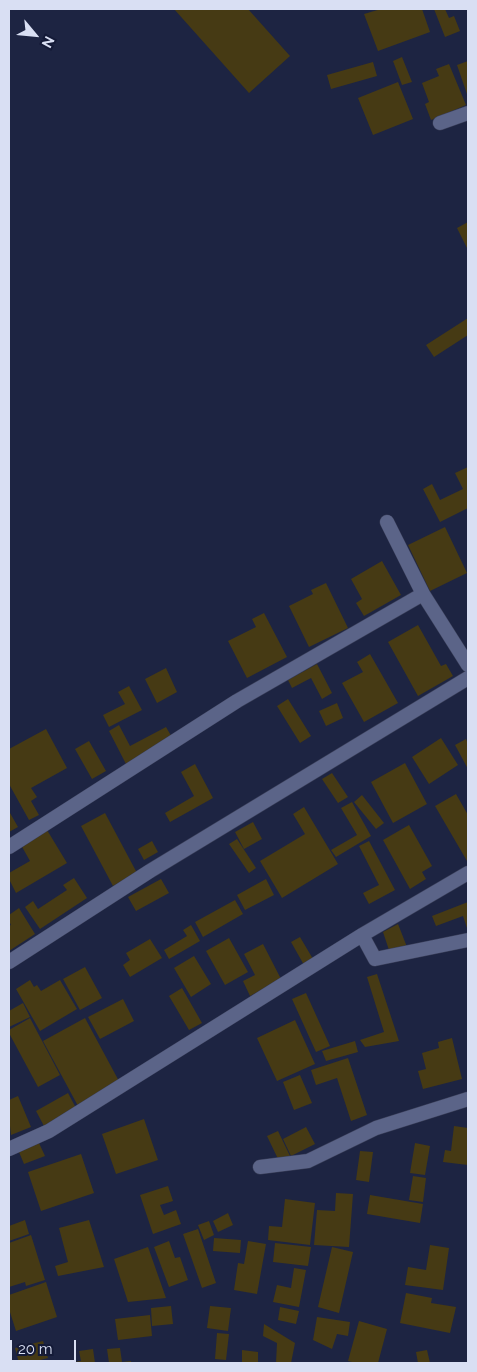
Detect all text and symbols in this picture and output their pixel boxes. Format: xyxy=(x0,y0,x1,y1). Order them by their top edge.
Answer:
north arrow xyxy=(10,10,60,60)
text: N xyxy=(39,34,58,51)
scale bar xyxy=(12,1330,79,1362)
text: 20 m xyxy=(18,1340,53,1358)

